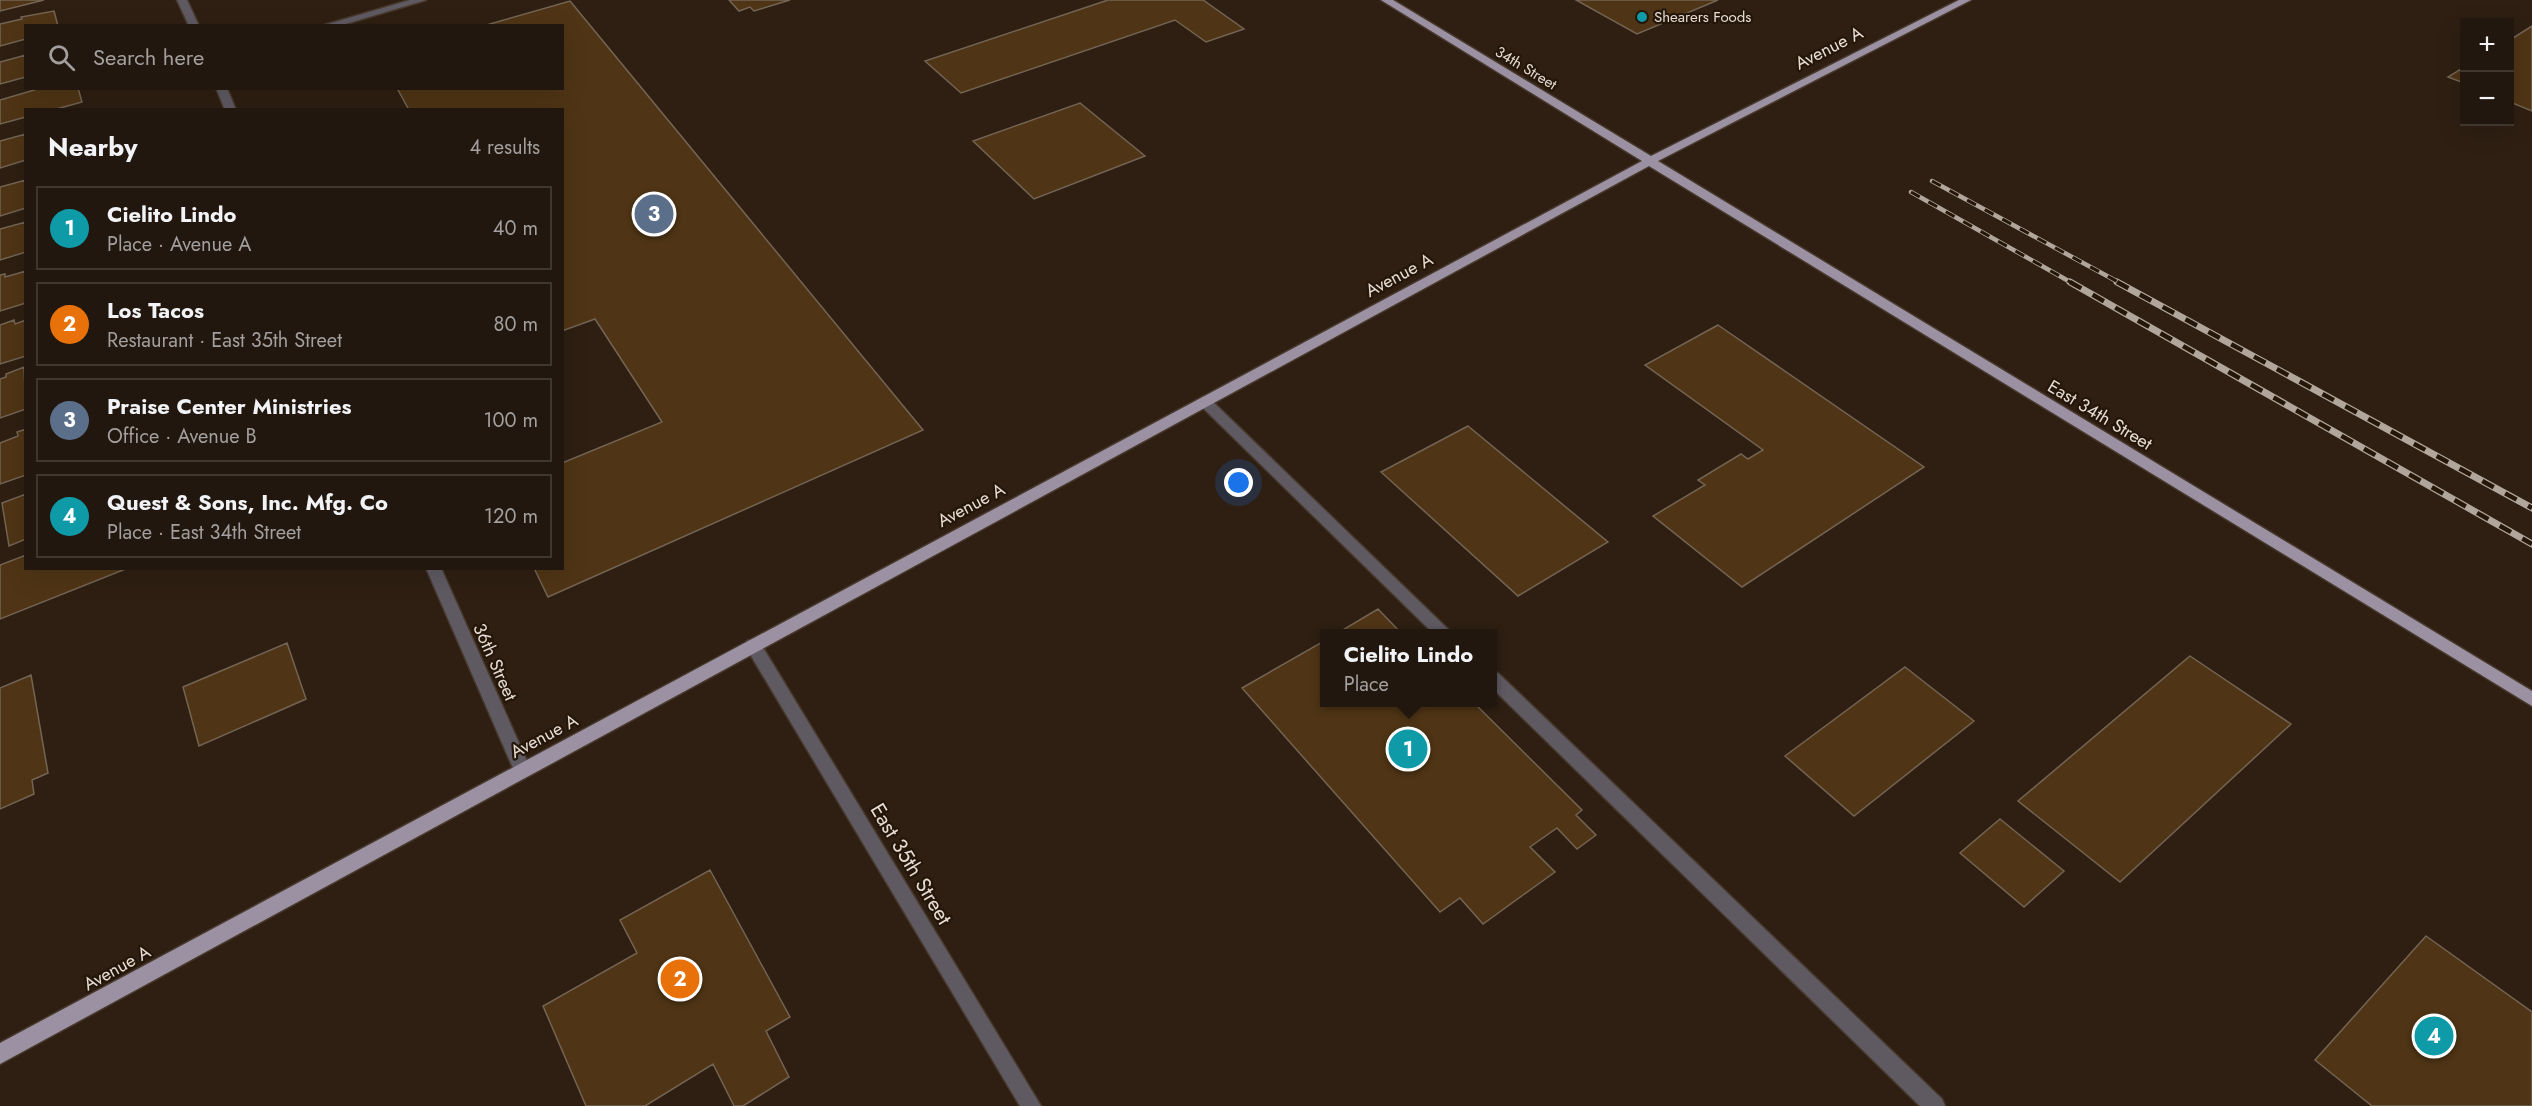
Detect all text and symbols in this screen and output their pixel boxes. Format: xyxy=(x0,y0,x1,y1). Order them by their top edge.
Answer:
place label: Shearers Foods xyxy=(1654,6,1751,28)
marker: Shearers Foods xyxy=(1635,10,1649,24)
map controls xyxy=(2460,18,2514,126)
button: + xyxy=(2460,18,2514,72)
street label: Avenue A xyxy=(1790,20,1868,76)
search box xyxy=(24,24,564,90)
icon: search xyxy=(45,41,78,74)
text: Search here xyxy=(93,41,204,73)
street label: 34th Street xyxy=(1491,41,1561,95)
button: − xyxy=(2460,72,2514,126)
text: Nearby xyxy=(48,128,137,166)
text: 4 results xyxy=(469,133,540,162)
pin: 3 xyxy=(634,192,674,236)
text: Cielito Lindo xyxy=(107,198,237,230)
text: 1 xyxy=(64,214,75,243)
text: 40 m xyxy=(493,214,538,243)
text: Place · Avenue A xyxy=(107,230,252,259)
street label: Avenue A xyxy=(1361,246,1438,304)
text: Los Tacos xyxy=(107,294,204,326)
text: 2 xyxy=(63,310,76,339)
text: 80 m xyxy=(493,310,538,339)
text: Restaurant · East 35th Street xyxy=(107,326,342,355)
street label: East 34th Street xyxy=(2043,373,2158,457)
text: Praise Center Ministries xyxy=(107,390,352,422)
text: 3 xyxy=(63,406,76,435)
text: 100 m xyxy=(483,406,538,435)
text: Office · Avenue B xyxy=(107,422,257,451)
your location xyxy=(1224,468,1253,497)
street label: Avenue A xyxy=(933,476,1010,534)
text: Quest & Sons, Inc. Mfg. Co xyxy=(107,486,388,518)
text: 4 xyxy=(63,502,76,531)
text: 120 m xyxy=(484,502,538,531)
text: Place · East 34th Street xyxy=(107,518,301,547)
street label: 36th Street xyxy=(466,619,524,706)
popup xyxy=(1320,629,1497,707)
text: Cielito Lindo xyxy=(1344,638,1473,670)
text: Place xyxy=(1344,670,1389,699)
street label: Avenue A xyxy=(506,707,583,765)
pin: 1 xyxy=(1388,726,1428,771)
street label: East 35th Street xyxy=(863,797,959,931)
street label: Avenue A xyxy=(79,939,155,997)
pin: 2 xyxy=(660,956,700,1002)
pin: 4 xyxy=(2414,1014,2454,1058)

